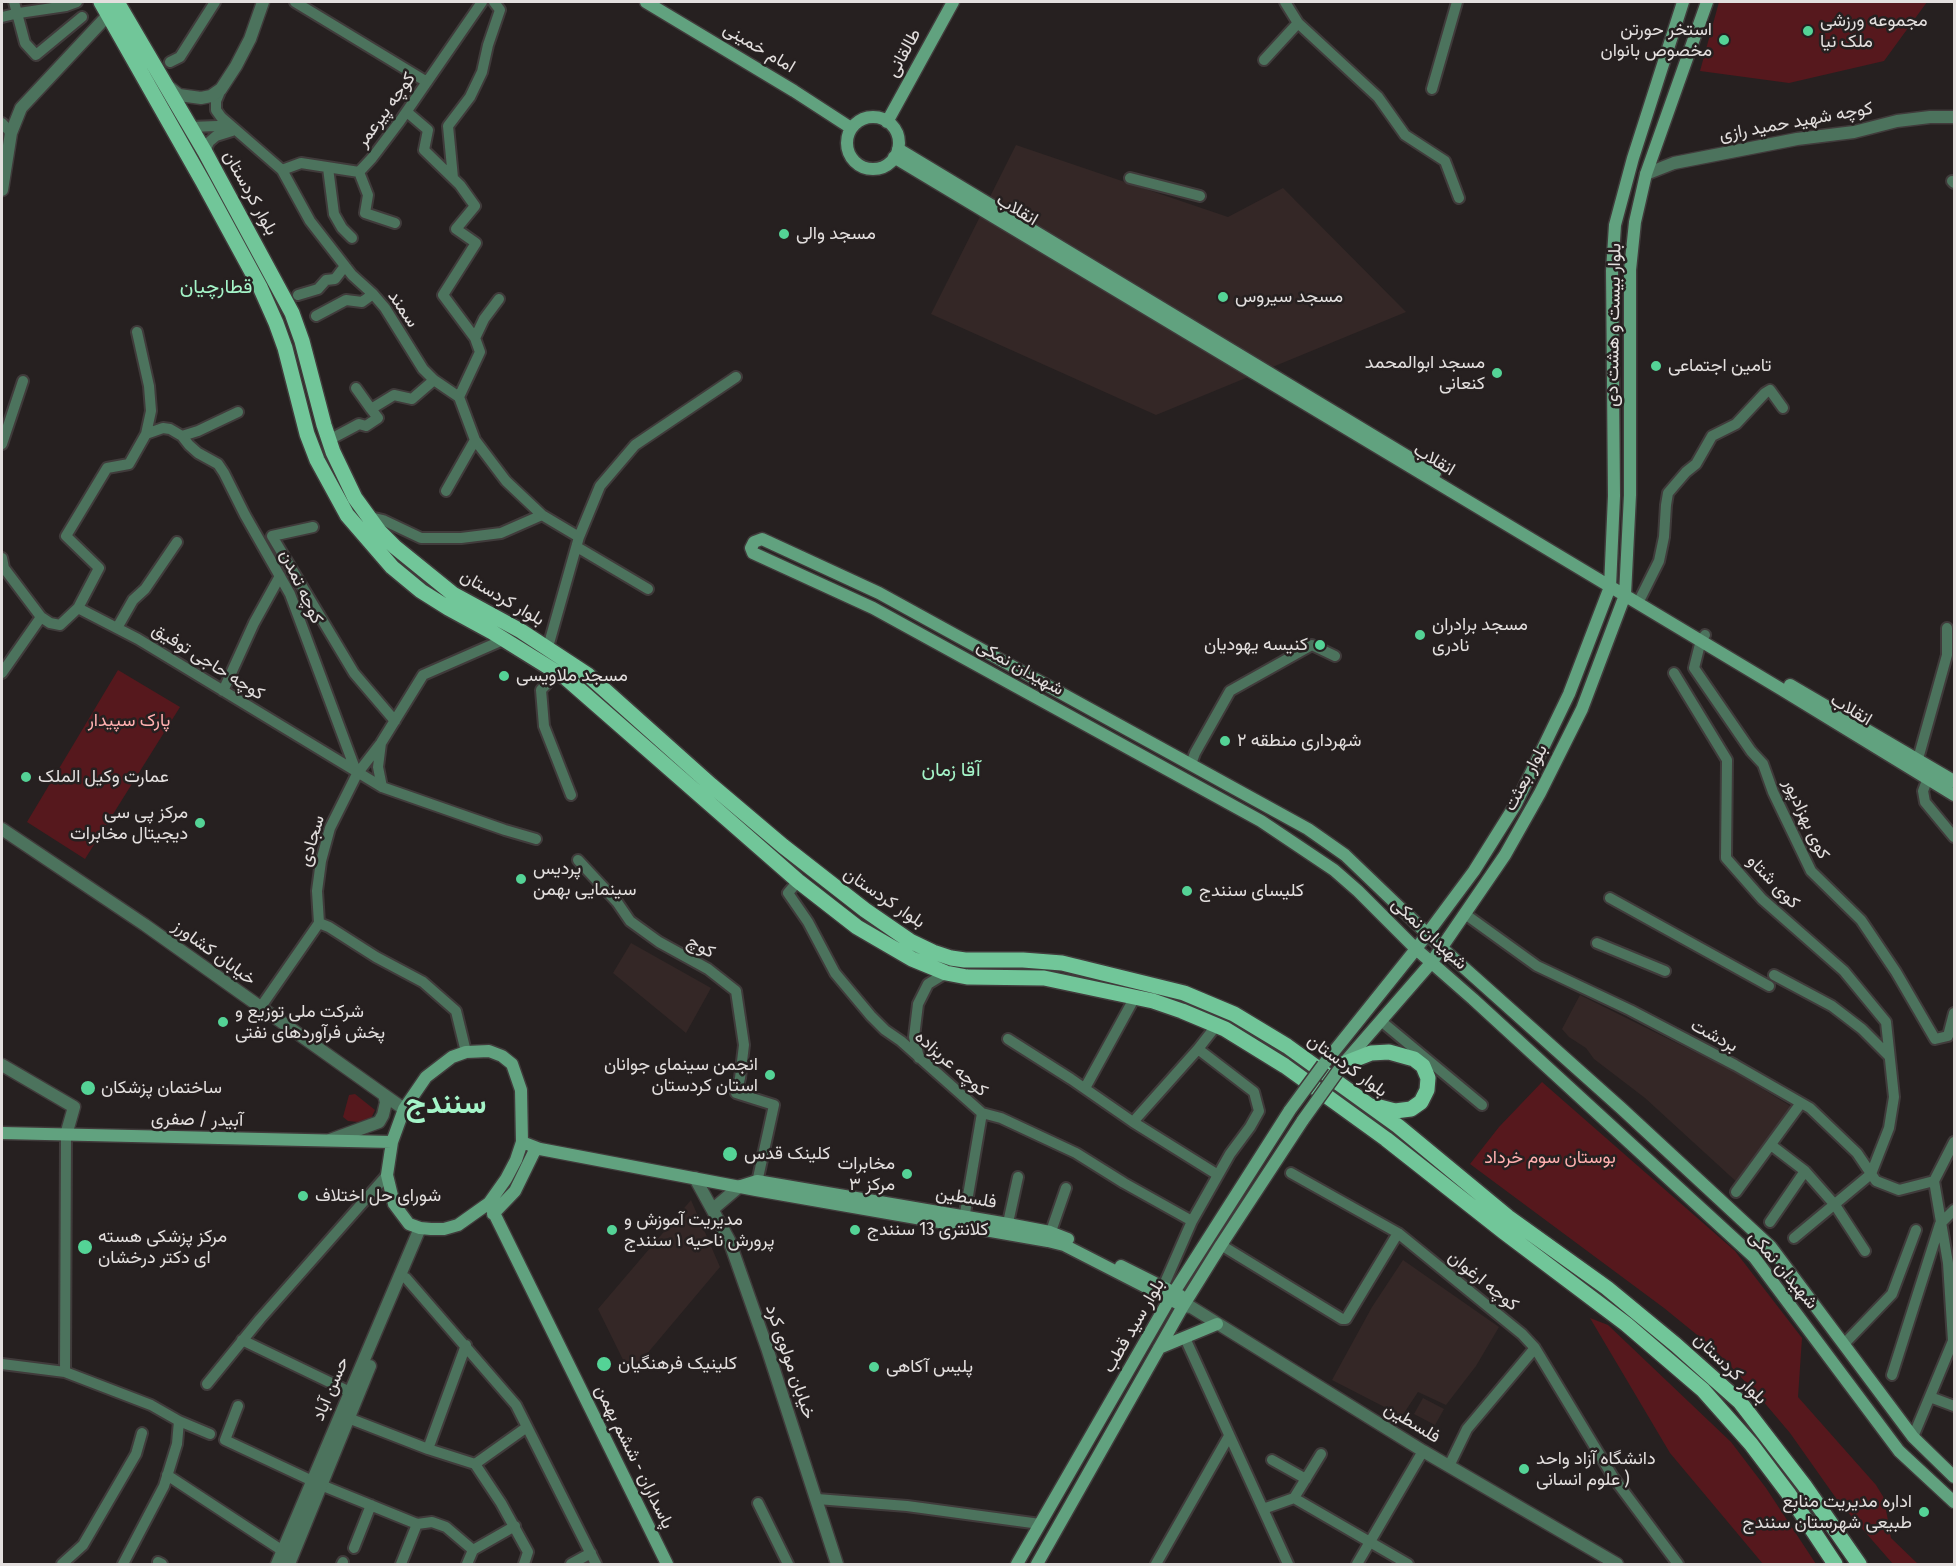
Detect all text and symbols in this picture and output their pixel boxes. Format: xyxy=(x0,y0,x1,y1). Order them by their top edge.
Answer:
place label: مجموعه ورزشی ملک نیا xyxy=(1820,10,1928,52)
street label: امام خمینی xyxy=(719,18,799,78)
place label: استخر حورتن مخصوص بانوان xyxy=(1600,19,1712,62)
marker: مجموعه ورزشی ملک نیا xyxy=(1801,24,1815,38)
street label: طالقانی xyxy=(882,25,926,81)
marker: استخر حورتن مخصوص بانوان xyxy=(1717,33,1731,47)
street label: کوچه پیرعمر xyxy=(352,68,420,152)
street label: کوچه شهید حمید رازی xyxy=(1717,98,1875,146)
street label: بلوار کردستان xyxy=(218,147,282,239)
street label: انقلاب xyxy=(992,189,1042,231)
place label: مسجد والی xyxy=(796,223,876,245)
marker: مسجد والی xyxy=(777,227,791,241)
street label: بلوار بیست و هشت دی xyxy=(1602,243,1626,407)
district label: قطارچیان xyxy=(180,275,252,299)
street label: سمند xyxy=(383,286,423,332)
place label: مسجد سیروس xyxy=(1235,286,1343,308)
marker: مسجد سیروس xyxy=(1216,290,1230,304)
place label: مسجد ابوالمحمد کنعانی xyxy=(1365,352,1485,394)
place label: تامین اجتماعی xyxy=(1668,355,1771,377)
marker: تامین اجتماعی xyxy=(1649,359,1663,373)
marker: مسجد ابوالمحمد کنعانی xyxy=(1490,366,1504,380)
street label: انقلاب xyxy=(1409,439,1459,481)
street label: کوچه تمدن xyxy=(274,547,328,627)
street label: بلوار کردستان xyxy=(456,565,548,631)
place label: مسجد برادران نادری xyxy=(1432,614,1528,656)
street label: کوچه حاجی توفیق xyxy=(148,619,268,705)
marker: مسجد برادران نادری xyxy=(1413,628,1427,642)
place label: کنیسه یهودیان xyxy=(1204,634,1308,656)
street label: شهیدان نمکی xyxy=(973,635,1067,701)
marker: کنیسه یهودیان xyxy=(1313,638,1327,652)
place label: مسجد ملاویسی xyxy=(516,665,628,687)
marker: مسجد ملاویسی xyxy=(497,669,511,683)
street label: انقلاب xyxy=(1826,689,1876,731)
park label: پارک سپیدار xyxy=(88,710,170,732)
place label: شهرداری منطقه ۲ xyxy=(1237,730,1361,752)
marker: شهرداری منطقه ۲ xyxy=(1218,734,1232,748)
street label: بلوار بعثت xyxy=(1499,741,1553,815)
district label: آقا زمان xyxy=(921,758,981,782)
place label: عمارت وکیل الملک xyxy=(38,766,169,788)
marker: عمارت وکیل الملک xyxy=(19,770,33,784)
street label: کوی بهزادپور xyxy=(1778,775,1834,863)
place label: مرکز پی سی دیجیتال مخابرات xyxy=(70,802,188,844)
street label: سجادی xyxy=(294,813,330,869)
marker: مرکز پی سی دیجیتال مخابرات xyxy=(193,816,207,830)
street label: کوی شتاو xyxy=(1742,851,1804,913)
place label: پردیس سینمایی بهمن xyxy=(533,858,636,900)
street label: بلوار کردستان xyxy=(839,863,929,933)
marker: پردیس سینمایی بهمن xyxy=(514,872,528,886)
place label: کلیسای سنندج xyxy=(1199,880,1304,902)
marker: کلیسای سنندج xyxy=(1180,884,1194,898)
street label: شهیدان نمکی xyxy=(1386,893,1472,975)
street label: خیابان کشاورز xyxy=(168,916,260,990)
street label: کوچ xyxy=(683,931,719,963)
place label: شرکت ملی توزیع و پخش فرآوردهای نفتی xyxy=(235,1001,385,1044)
marker: شرکت ملی توزیع و پخش فرآوردهای نفتی xyxy=(216,1015,230,1029)
street label: بردشت xyxy=(1687,1015,1741,1057)
street label: کوچه عربزاده xyxy=(910,1026,992,1102)
street label: بلوار کردستان xyxy=(1303,1030,1391,1102)
place label: انجمن سینمای جوانان استان کردستان xyxy=(604,1054,758,1096)
marker: انجمن سینمای جوانان استان کردستان xyxy=(763,1068,777,1082)
place label: ساختمان پزشکان xyxy=(101,1077,222,1099)
marker: ساختمان پزشکان xyxy=(79,1079,97,1097)
district label: سنندج xyxy=(405,1087,487,1123)
street label: آبیدر / صفری xyxy=(151,1108,243,1132)
place label: کلینک قدس xyxy=(744,1143,831,1165)
marker: کلینک قدس xyxy=(721,1145,739,1163)
park label: بوستان سوم خرداد xyxy=(1484,1147,1616,1169)
place label: مخابرات مرکز ۳ xyxy=(837,1153,895,1196)
marker: مخابرات مرکز ۳ xyxy=(900,1167,914,1181)
street label: فلسطین xyxy=(934,1183,998,1213)
place label: شورای حل اختلاف xyxy=(315,1185,441,1207)
marker: شورای حل اختلاف xyxy=(296,1189,310,1203)
place label: مدیریت آموزش و پرورش ناحیه ۱ سنندج xyxy=(624,1209,775,1252)
place label: کلانتری 13 سنندج xyxy=(867,1219,989,1241)
marker: مدیریت آموزش و پرورش ناحیه ۱ سنندج xyxy=(605,1223,619,1237)
marker: کلانتری 13 سنندج xyxy=(848,1223,862,1237)
place label: مرکز پزشکی هسته ای دکتر درخشان xyxy=(98,1226,227,1268)
street label: شهیدان نمکی xyxy=(1744,1226,1822,1314)
marker: مرکز پزشکی هسته ای دکتر درخشان xyxy=(76,1238,94,1256)
street label: کوچه ارغوان xyxy=(1443,1246,1523,1316)
street label: بلوار سید قطب xyxy=(1098,1275,1170,1377)
street label: خیابان مولوی کرد xyxy=(760,1302,820,1422)
street label: بلوار کردستان xyxy=(1689,1329,1771,1409)
place label: کلینیک فرهنگیان xyxy=(618,1353,737,1375)
street label: حسن آباد xyxy=(308,1354,354,1424)
marker: کلینیک فرهنگیان xyxy=(595,1355,613,1373)
place label: پلیس آکاهی xyxy=(886,1356,973,1378)
marker: پلیس آکاهی xyxy=(867,1360,881,1374)
street label: پاسداران - ششم بهمن xyxy=(590,1382,678,1532)
street label: فلسطین xyxy=(1380,1398,1444,1448)
place label: دانشگاه آزاد واحد علوم انسانی ) xyxy=(1536,1448,1656,1490)
marker: دانشگاه آزاد واحد علوم انسانی ) xyxy=(1517,1462,1531,1476)
place label: اداره مدیریت منابع طبیعی شهرستان سنندج xyxy=(1742,1491,1912,1534)
marker: اداره مدیریت منابع طبیعی شهرستان سنندج xyxy=(1917,1505,1931,1519)

